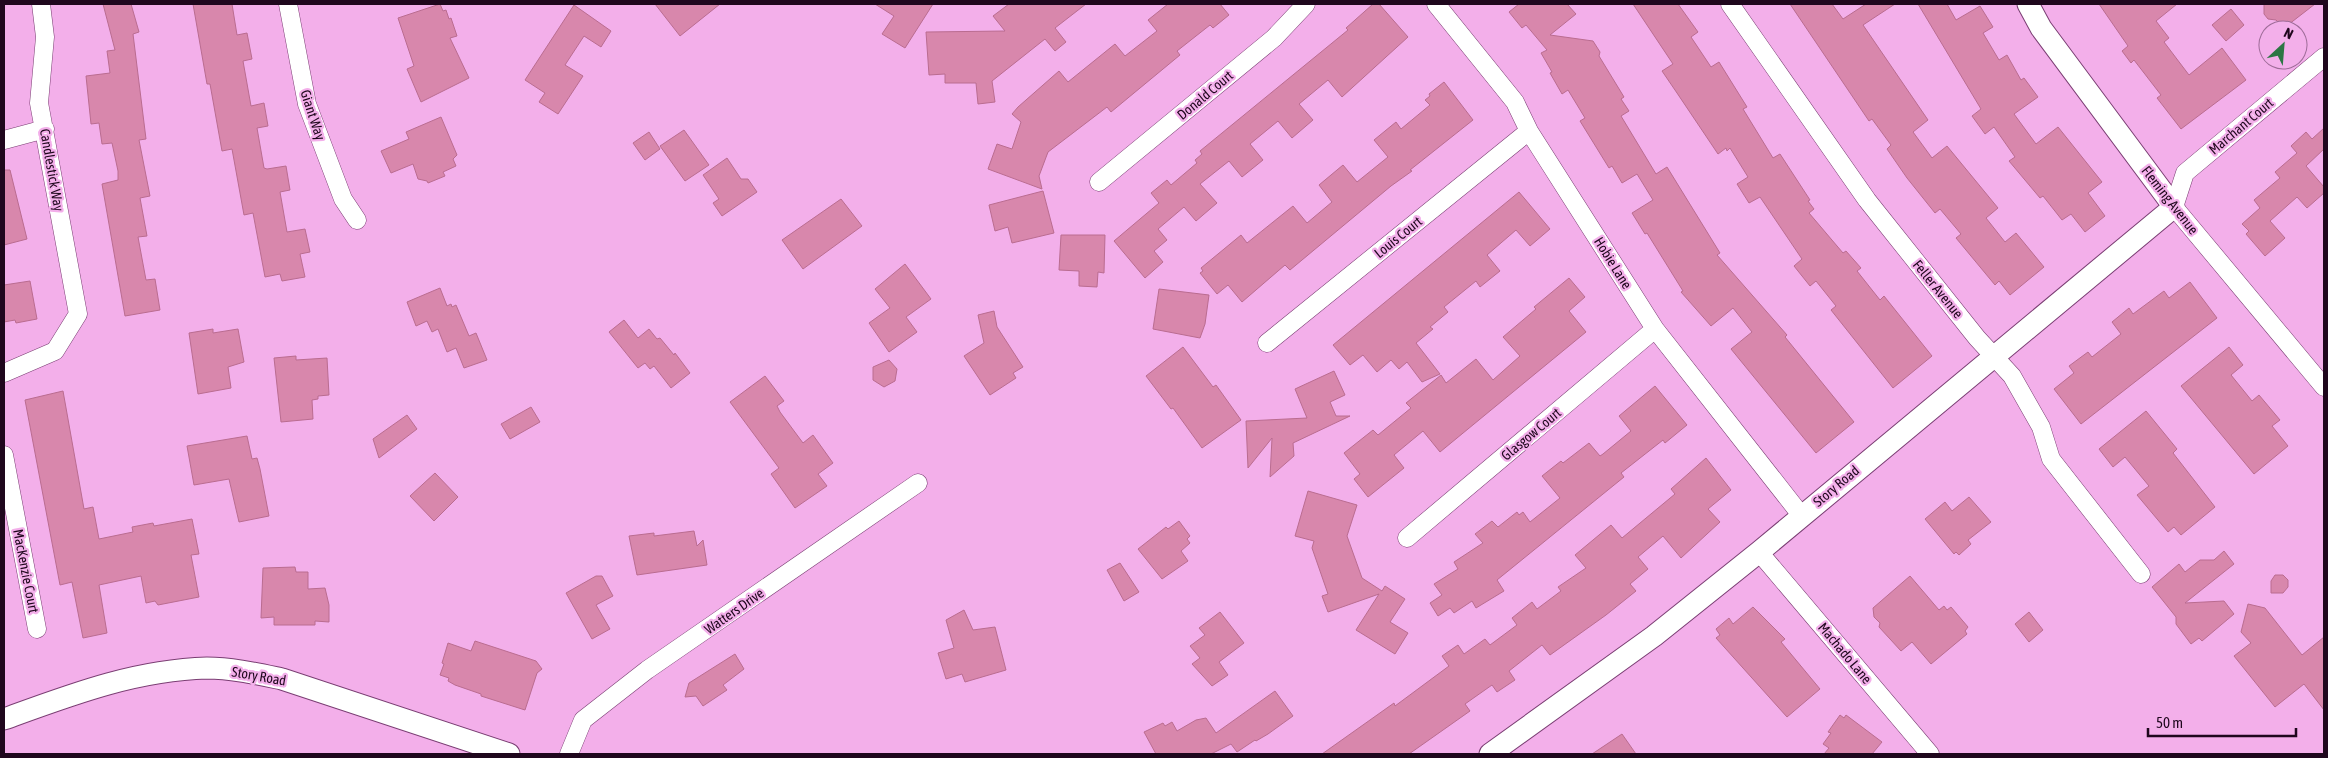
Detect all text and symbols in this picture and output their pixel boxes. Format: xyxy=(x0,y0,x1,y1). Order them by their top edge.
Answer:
north arrow xyxy=(2258,20,2308,70)
text: N xyxy=(2281,24,2296,42)
street label: Donald Court xyxy=(1174,67,1236,123)
street label: Giant Way xyxy=(297,88,329,142)
street label: Marchant Court xyxy=(2206,95,2276,157)
street label: Candlestick Way xyxy=(37,127,67,213)
street label: Fleming Avenue xyxy=(2138,163,2202,237)
street label: Louis Court xyxy=(1371,213,1425,261)
street label: Hobie Lane xyxy=(1591,234,1635,292)
street label: Feller Avenue xyxy=(1910,257,1966,321)
street label: Glasgow Court xyxy=(1498,405,1564,463)
street label: Story Road xyxy=(1810,462,1862,510)
street label: MacKenzie Court xyxy=(10,528,42,614)
street label: Watters Drive xyxy=(701,585,767,637)
street label: Machado Lane xyxy=(1815,619,1875,687)
street label: Story Road xyxy=(231,663,287,689)
scale bar xyxy=(2148,706,2296,738)
text: 50 m xyxy=(2156,714,2183,731)

